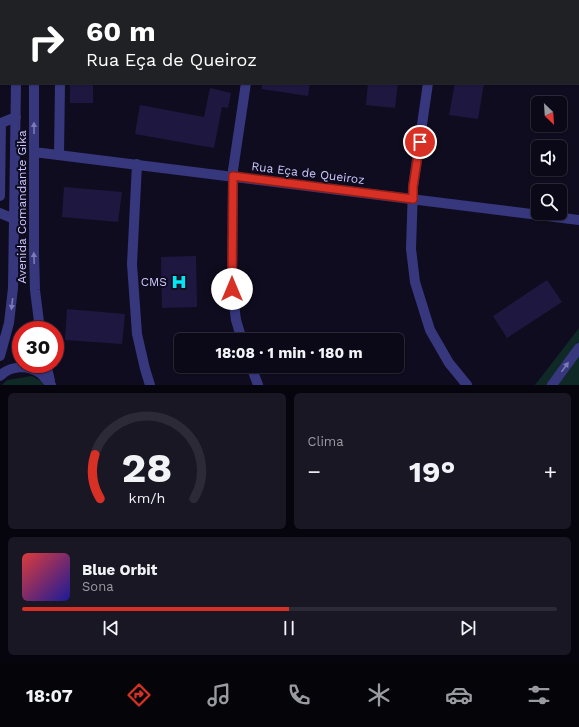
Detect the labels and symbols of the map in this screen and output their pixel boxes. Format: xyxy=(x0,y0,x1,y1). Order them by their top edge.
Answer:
north arrow xyxy=(531,96,567,132)
one-way arrow xyxy=(31,121,37,134)
pin xyxy=(403,125,437,159)
street label: Avenida Comandante Gika xyxy=(15,130,29,284)
street label: Rua Eça de Queiroz xyxy=(251,159,365,187)
one-way arrow xyxy=(31,251,37,264)
position arrow xyxy=(211,268,253,310)
hospital icon: CMS xyxy=(170,273,188,291)
place label: CMS xyxy=(141,275,167,289)
one-way arrow xyxy=(8,298,15,310)
speed limit sign: 30 xyxy=(12,321,64,373)
one-way arrow xyxy=(561,361,570,372)

